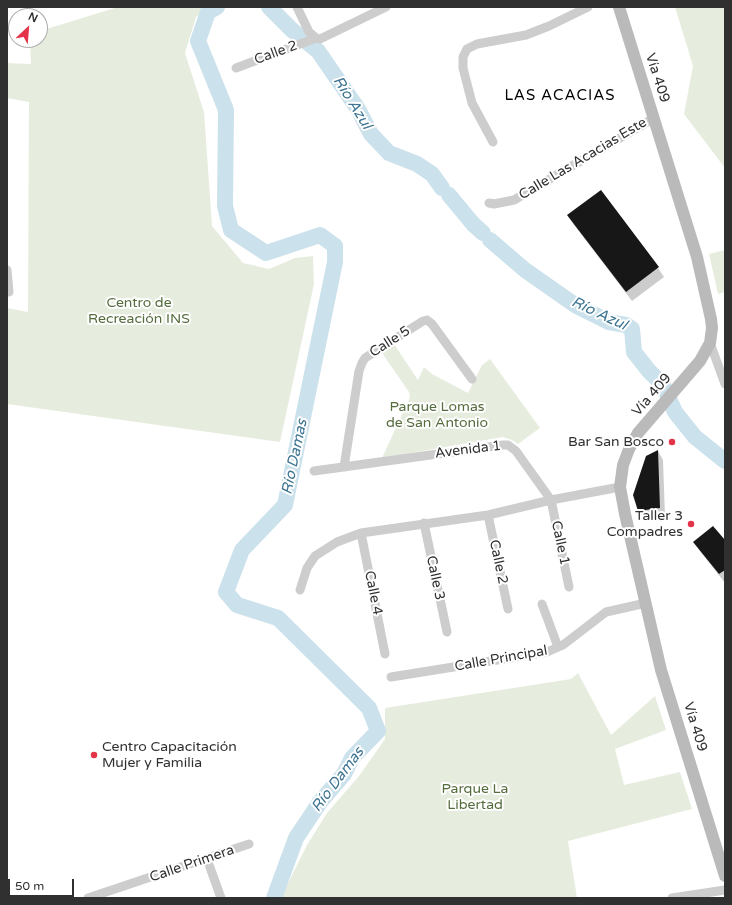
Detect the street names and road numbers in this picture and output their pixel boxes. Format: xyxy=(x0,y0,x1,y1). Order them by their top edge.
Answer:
street label: Calle 2 xyxy=(252,37,300,69)
street label: Vía 409 xyxy=(641,51,673,105)
street label: Calle Las Acacias Este xyxy=(516,114,650,204)
street label: Calle 5 xyxy=(367,323,413,361)
street label: Vía 409 xyxy=(629,370,675,420)
street label: Avenida 1 xyxy=(434,438,502,462)
street label: Calle 1 xyxy=(547,519,573,567)
street label: Calle 2 xyxy=(485,538,511,586)
street label: Calle 3 xyxy=(422,554,448,602)
street label: Calle 4 xyxy=(360,569,386,617)
street label: Calle Principal xyxy=(453,643,549,675)
street label: Vía 409 xyxy=(680,700,710,754)
street label: Calle Primera xyxy=(148,842,236,886)

